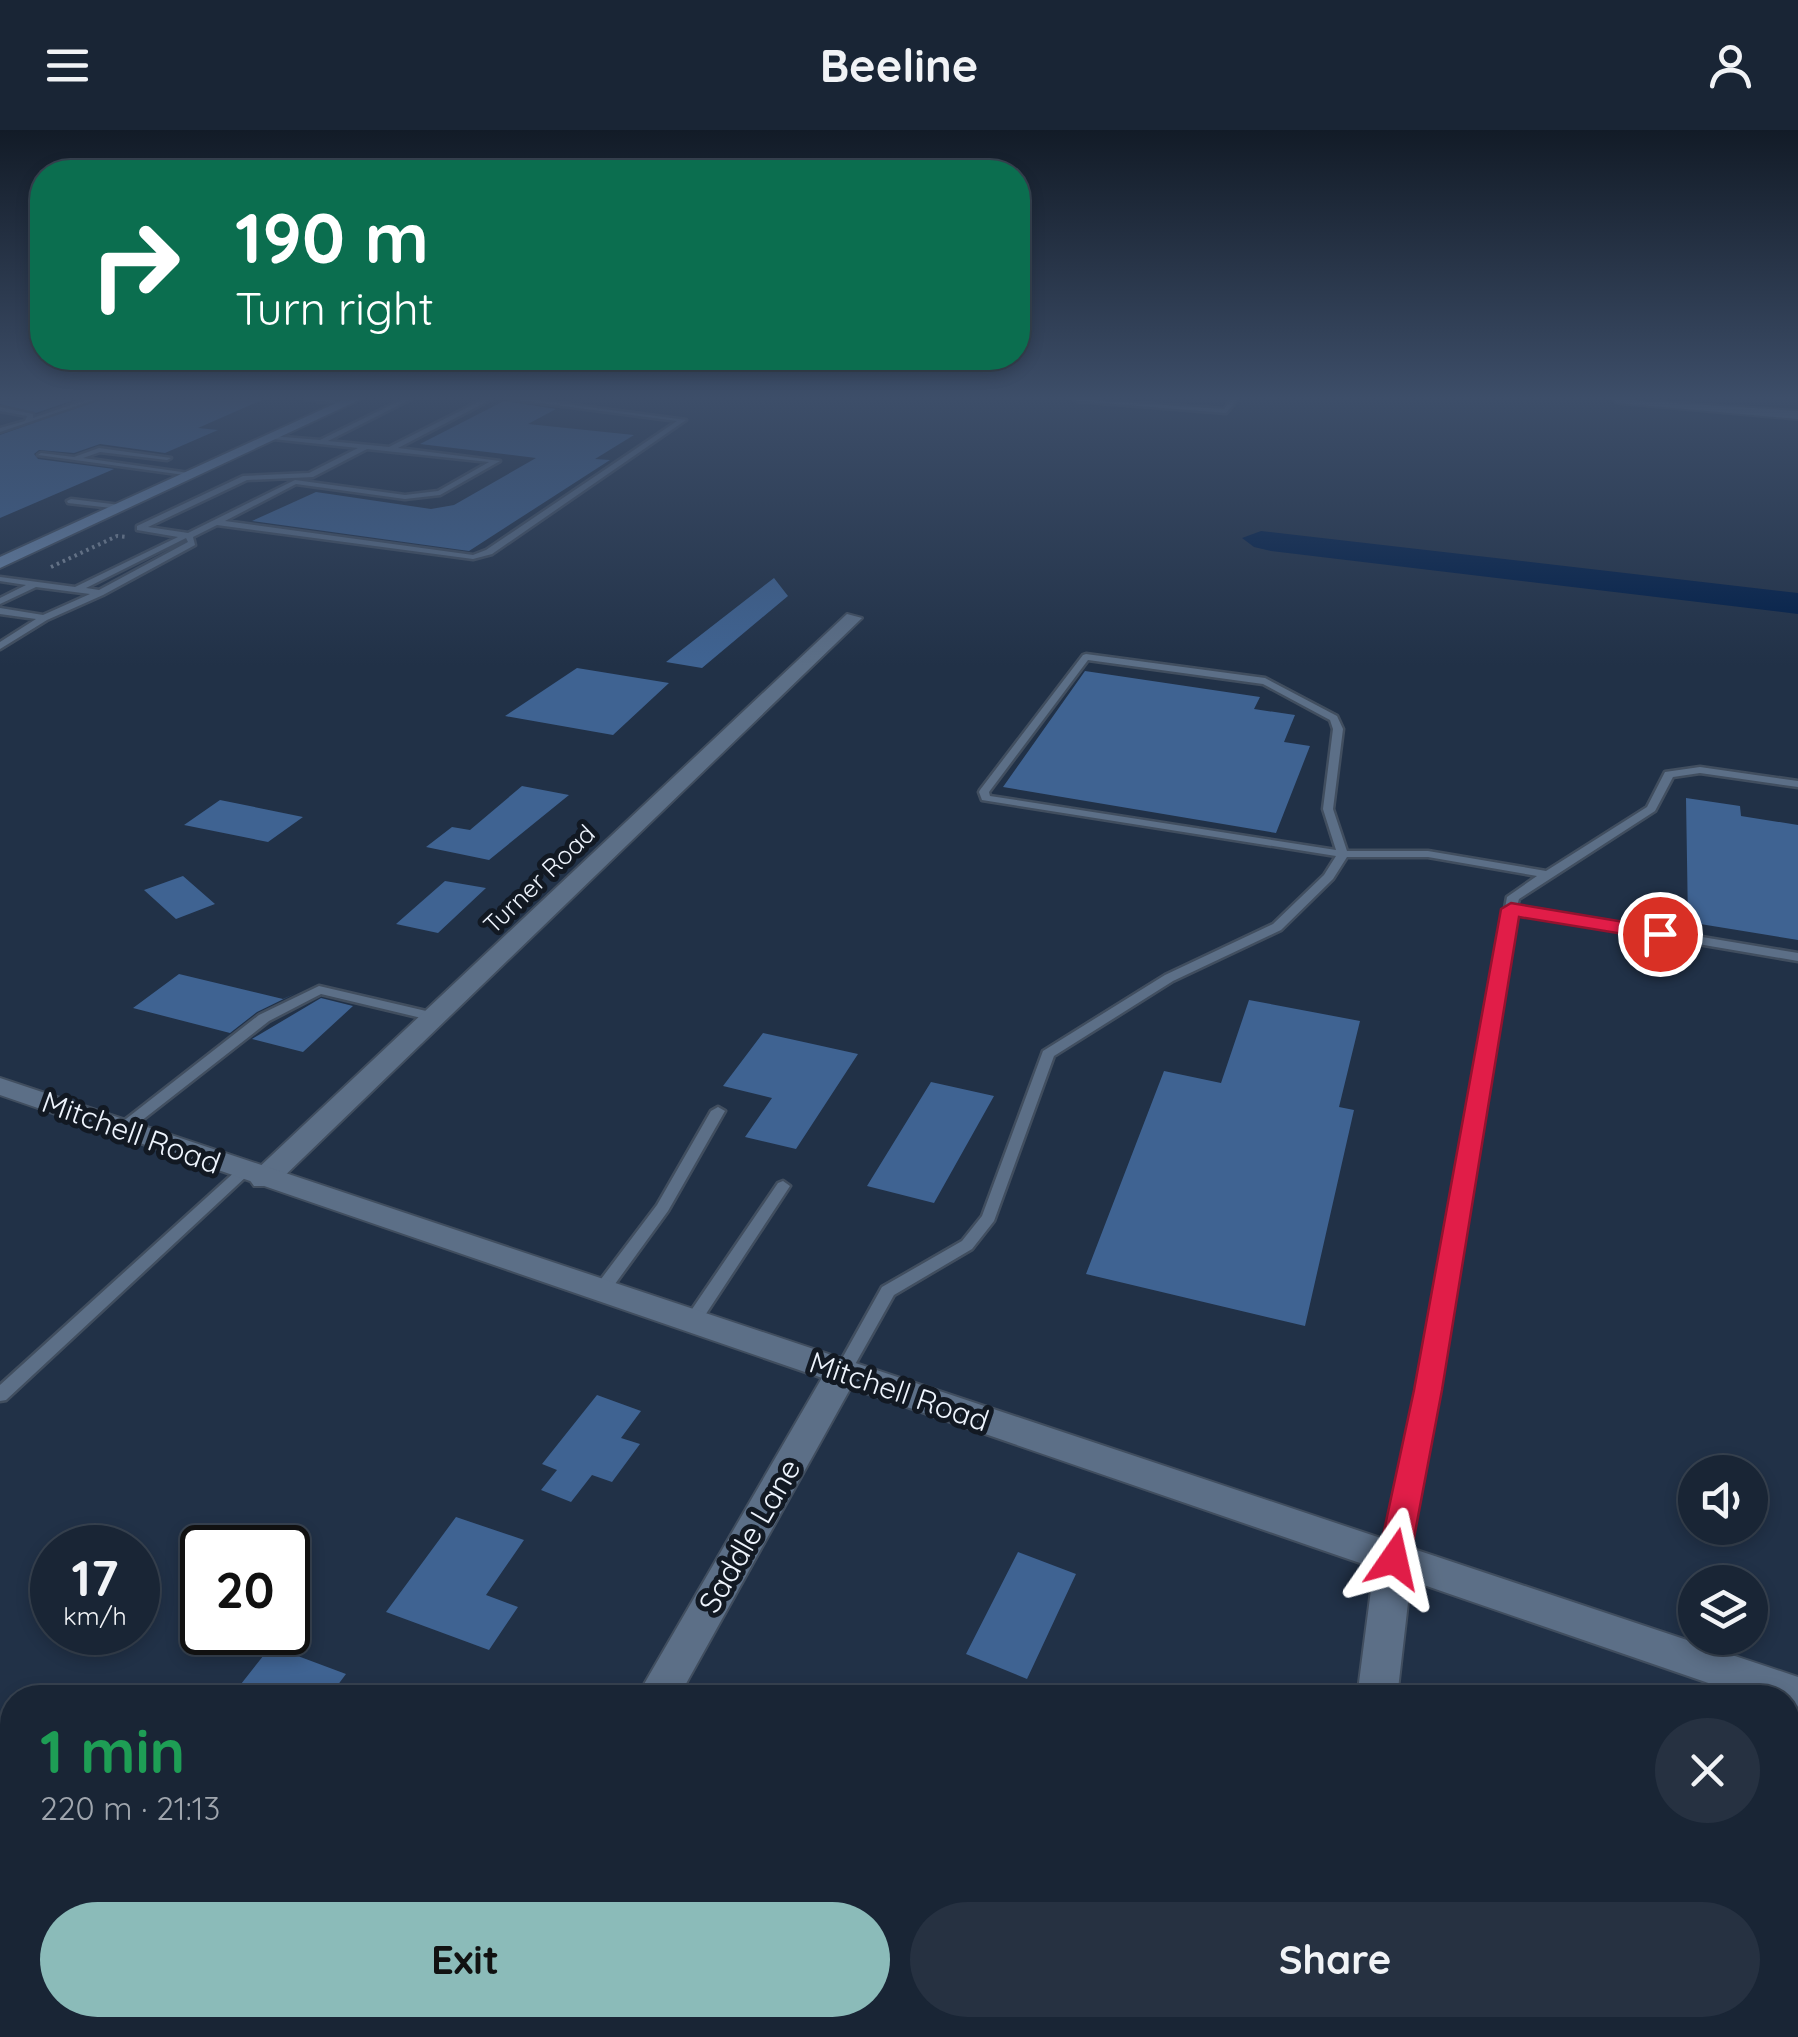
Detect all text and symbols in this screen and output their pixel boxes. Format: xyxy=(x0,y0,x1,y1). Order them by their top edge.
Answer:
text: Beeline xyxy=(820,37,978,93)
icon: menu xyxy=(40,38,95,93)
icon: person xyxy=(1703,38,1758,93)
text: 190 m xyxy=(235,193,429,281)
icon: right xyxy=(70,200,200,330)
text: Turn right xyxy=(235,280,434,336)
street label: Turner Road xyxy=(476,818,601,939)
pin xyxy=(1618,892,1703,977)
icon: arrive xyxy=(1633,907,1688,962)
street label: Mitchell Road xyxy=(37,1082,226,1182)
street label: Mitchell Road xyxy=(805,1343,994,1439)
street label: Saddle Lane xyxy=(690,1452,808,1619)
map controls xyxy=(1678,1455,1768,1655)
button: sound xyxy=(1678,1455,1768,1545)
position arrow xyxy=(1342,1507,1446,1611)
speed limit sign: 20 xyxy=(180,1525,310,1655)
text: 17 xyxy=(72,1546,118,1609)
button: layers xyxy=(1678,1565,1768,1655)
text: km/h xyxy=(63,1600,127,1631)
text: 1 min xyxy=(40,1713,185,1788)
button: close xyxy=(1655,1718,1760,1823)
text: 220 m · 21:13 xyxy=(40,1788,220,1828)
button: Exit xyxy=(40,1902,890,2017)
button: Share xyxy=(910,1902,1760,2017)

